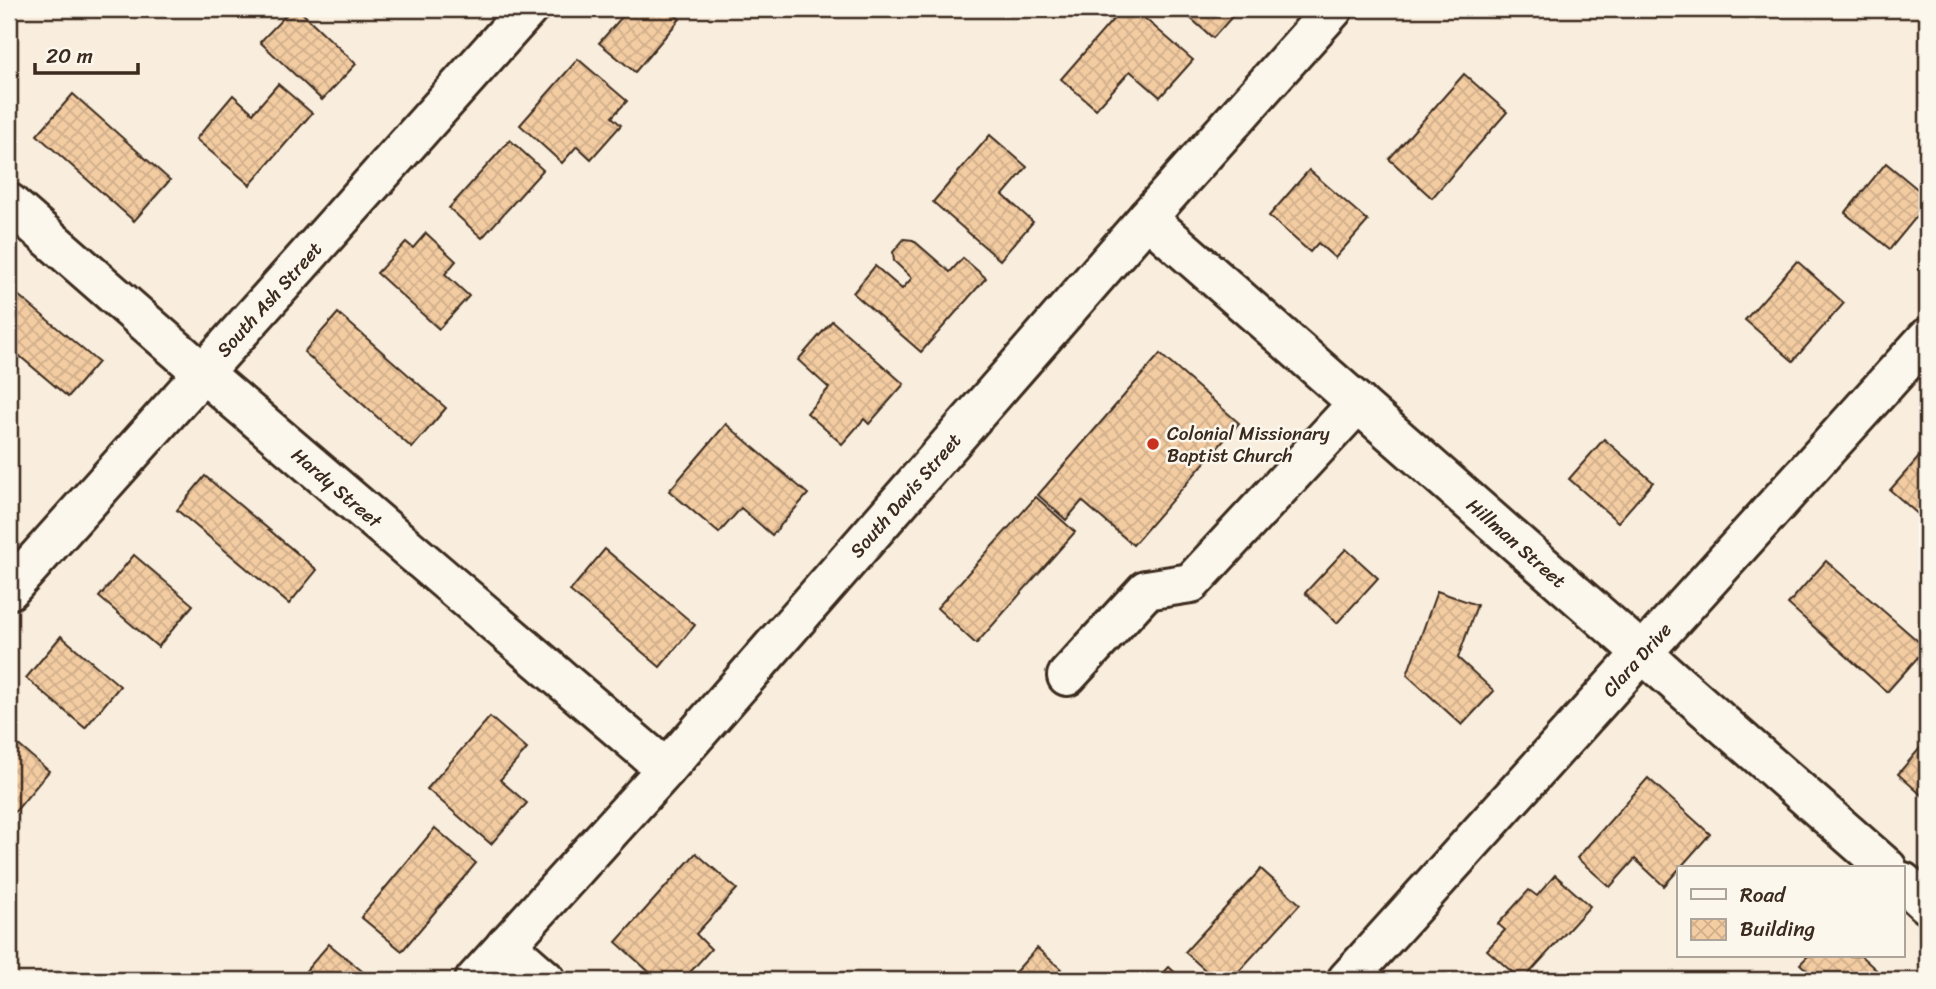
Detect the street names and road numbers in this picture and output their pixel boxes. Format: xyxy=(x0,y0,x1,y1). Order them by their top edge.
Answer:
street label: South Ash Street xyxy=(208,234,330,365)
street label: South Davis Street xyxy=(841,425,969,566)
street label: Hardy Street xyxy=(284,439,390,537)
street label: Hillman Street xyxy=(1459,490,1574,596)
street label: Clara Drive xyxy=(1594,614,1680,705)

